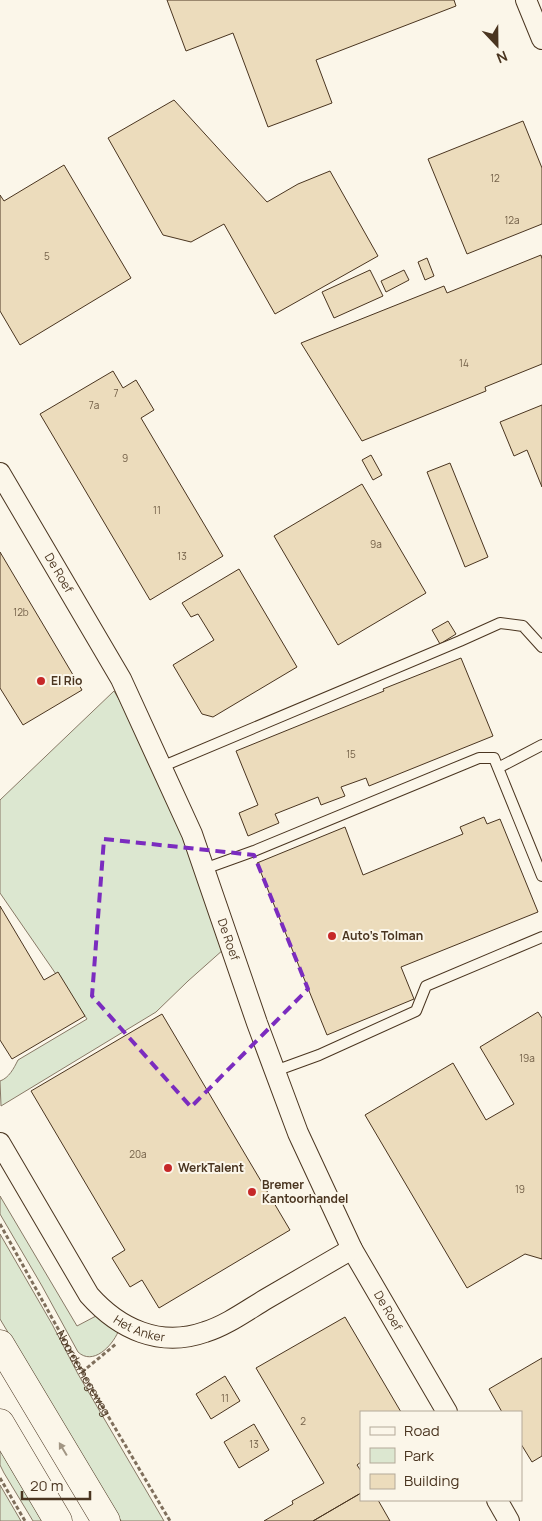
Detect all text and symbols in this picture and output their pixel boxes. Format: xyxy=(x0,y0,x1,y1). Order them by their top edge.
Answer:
north arrow xyxy=(472,20,522,70)
text: N xyxy=(494,47,510,68)
house number: 12 xyxy=(490,171,500,185)
house number: 12a xyxy=(504,213,520,227)
house number: 5 xyxy=(44,249,50,263)
house number: 14 xyxy=(459,356,469,370)
house number: 7 xyxy=(113,386,119,400)
house number: 7a xyxy=(89,398,99,412)
house number: 9 xyxy=(122,451,128,465)
house number: 11 xyxy=(153,503,161,517)
house number: 9a xyxy=(370,537,382,551)
house number: 13 xyxy=(177,549,187,563)
street label: De Roef xyxy=(41,550,78,596)
house number: 12b xyxy=(13,605,29,619)
place label: El Rio xyxy=(51,672,83,689)
marker: El Rio xyxy=(35,675,47,687)
house number: 15 xyxy=(346,747,356,761)
street label: De Roef xyxy=(214,916,244,963)
place label: Auto's Tolman xyxy=(342,927,423,944)
marker: Auto's Tolman xyxy=(326,930,338,942)
house number: 19a xyxy=(519,1051,535,1065)
house number: 20a xyxy=(129,1147,147,1161)
place label: WerkTalent xyxy=(178,1159,244,1176)
marker: WerkTalent xyxy=(162,1162,174,1174)
place label: Bremer Kantoorhandel xyxy=(262,1176,349,1207)
house number: 19 xyxy=(515,1182,525,1196)
marker: Bremer Kantoorhandel xyxy=(246,1186,258,1198)
street label: De Roef xyxy=(370,1287,407,1334)
street label: Het Anker xyxy=(110,1311,167,1345)
street label: Noorderhogeweg xyxy=(53,1327,115,1419)
house number: 11 xyxy=(221,1391,229,1405)
legend xyxy=(360,1411,522,1501)
house number: 2 xyxy=(300,1414,306,1428)
text: Road xyxy=(404,1420,440,1441)
house number: 13 xyxy=(249,1437,259,1451)
one-way arrow xyxy=(58,1443,67,1456)
text: Park xyxy=(404,1445,434,1466)
scale bar xyxy=(22,1468,90,1500)
text: Building xyxy=(404,1470,459,1491)
text: 20 m xyxy=(30,1475,63,1496)

